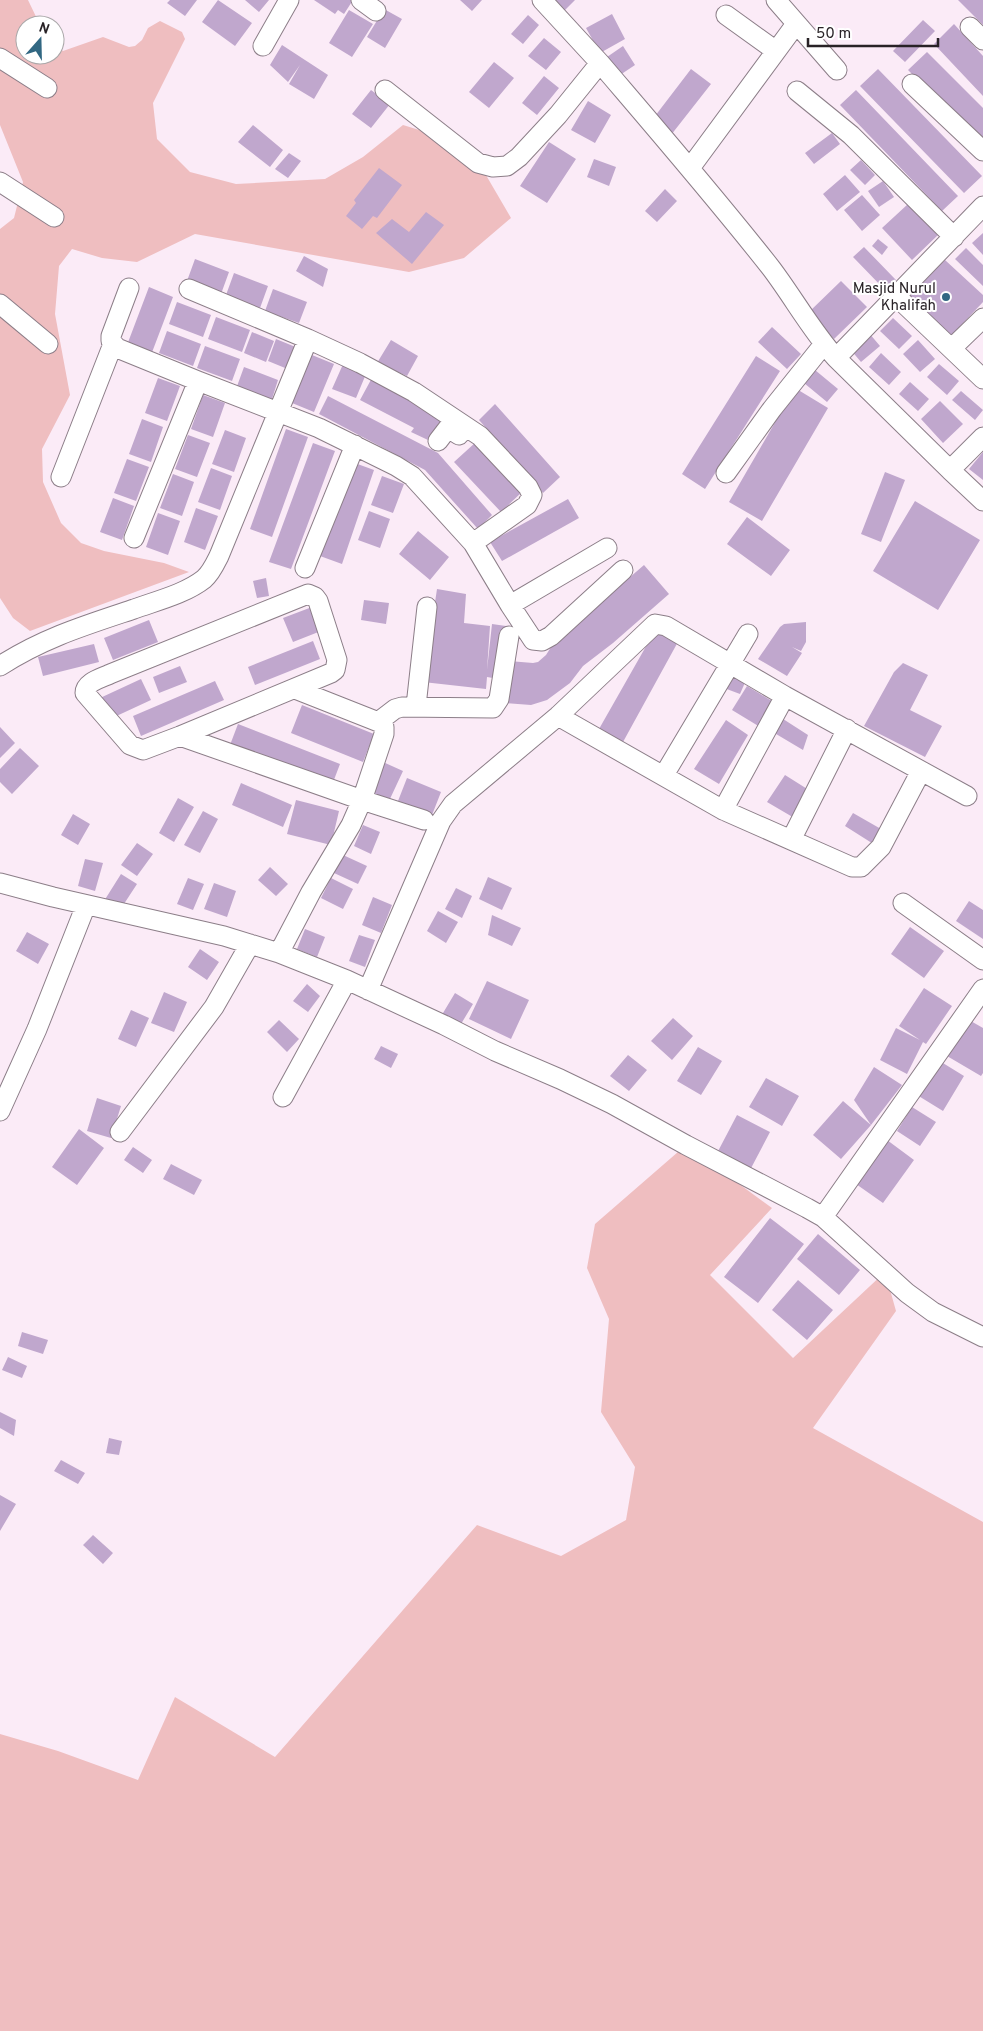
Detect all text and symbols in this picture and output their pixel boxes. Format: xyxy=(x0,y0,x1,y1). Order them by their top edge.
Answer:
north arrow xyxy=(15,15,65,65)
scale bar xyxy=(808,15,938,47)
text: N xyxy=(36,19,52,39)
text: 50 m xyxy=(816,25,851,44)
place label: Masjid Nurul Khalifah xyxy=(853,280,936,316)
marker: Masjid Nurul Khalifah xyxy=(940,291,952,303)

